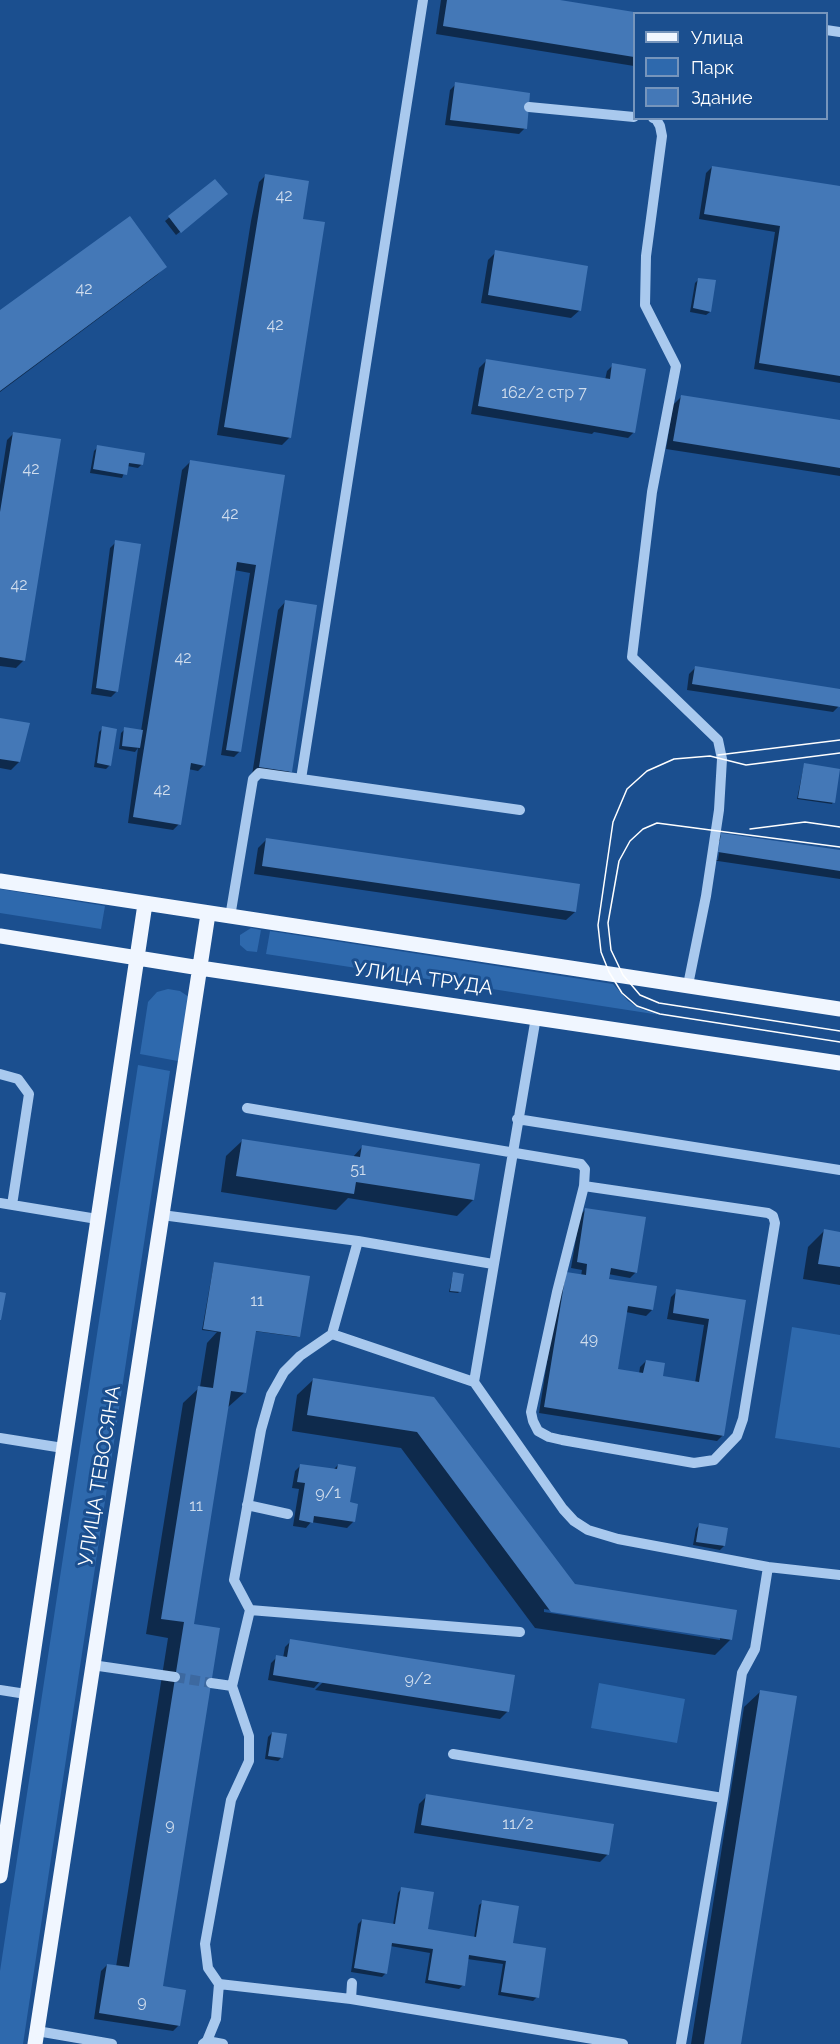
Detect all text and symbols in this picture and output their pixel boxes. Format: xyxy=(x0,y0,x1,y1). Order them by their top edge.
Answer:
legend xyxy=(633,12,828,120)
text: Улица xyxy=(691,27,743,48)
text: Парк xyxy=(691,57,734,78)
text: Здание xyxy=(691,87,753,108)
house number: 42 xyxy=(275,186,293,206)
house number: 42 xyxy=(75,279,93,299)
house number: 42 xyxy=(266,315,284,335)
house number: 162/2 стр 7 xyxy=(501,383,587,403)
house number: 42 xyxy=(22,459,40,479)
house number: 42 xyxy=(221,504,239,524)
house number: 42 xyxy=(10,575,28,595)
house number: 42 xyxy=(174,648,192,668)
house number: 42 xyxy=(153,780,171,800)
street label: УЛИЦА ТРУДА xyxy=(352,957,494,1001)
house number: 51 xyxy=(350,1160,366,1180)
house number: 11 xyxy=(250,1291,264,1311)
house number: 49 xyxy=(580,1329,598,1349)
street label: УЛИЦА ТЕВОСЯНА xyxy=(74,1384,126,1568)
house number: 9/1 xyxy=(315,1483,341,1503)
house number: 11 xyxy=(189,1496,203,1516)
house number: 9/2 xyxy=(405,1669,431,1689)
house number: 11/2 xyxy=(502,1814,534,1834)
house number: 9 xyxy=(165,1815,175,1835)
house number: 9 xyxy=(137,1992,147,2012)

